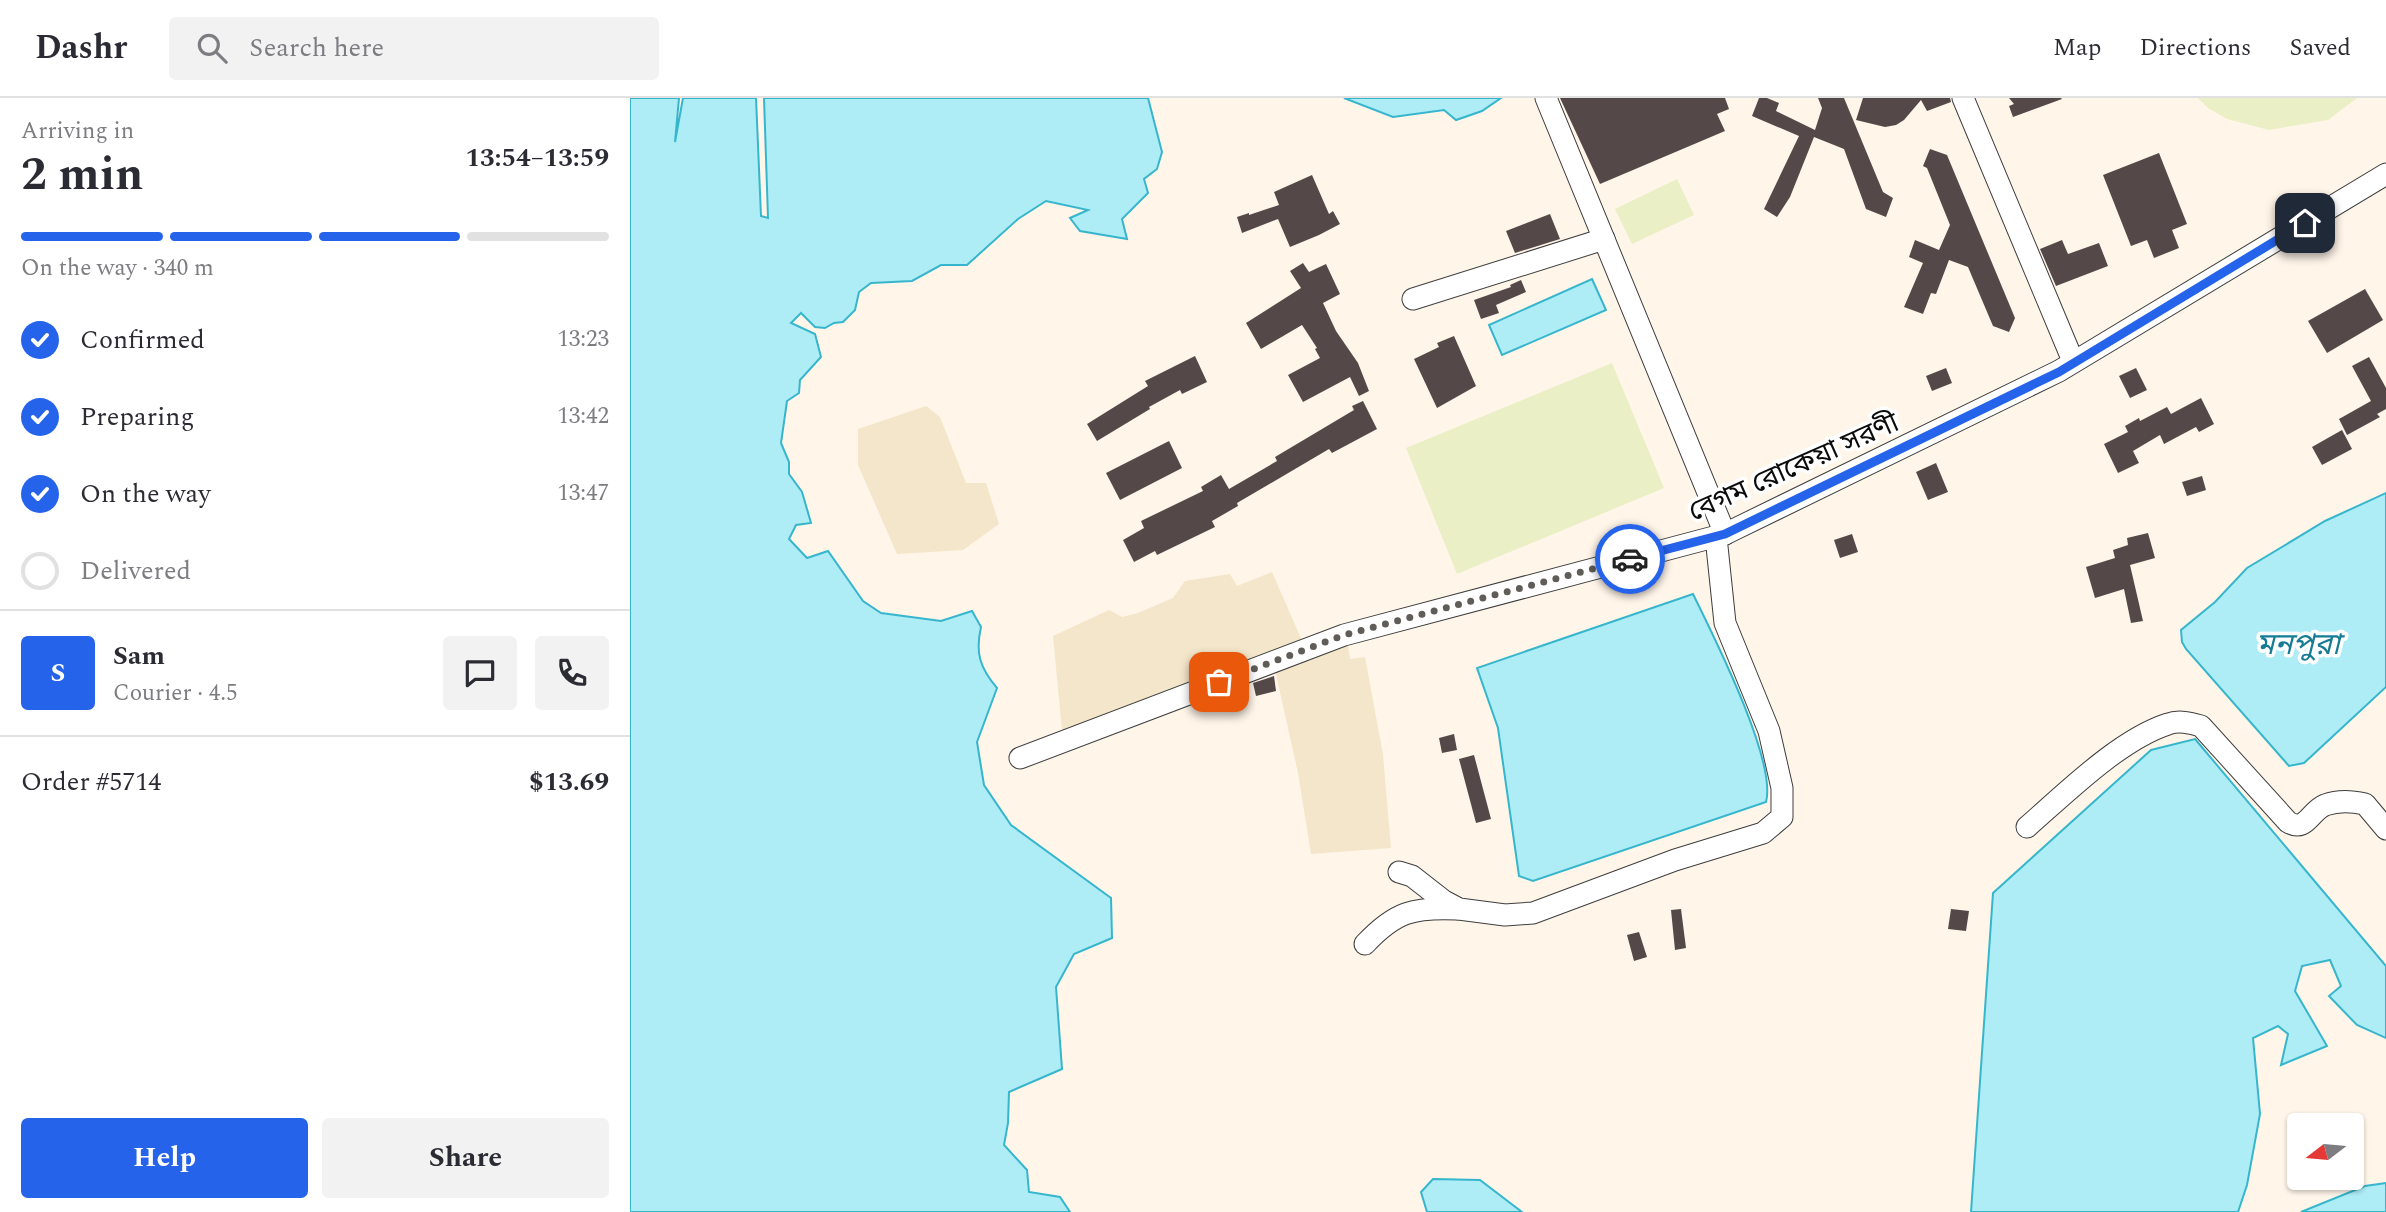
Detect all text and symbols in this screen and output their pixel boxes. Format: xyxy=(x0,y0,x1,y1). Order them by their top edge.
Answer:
search box xyxy=(169,17,659,80)
text: Dashr xyxy=(35,23,127,73)
text: Search here xyxy=(249,28,384,68)
icon: search xyxy=(193,29,231,67)
text: Map xyxy=(2053,30,2101,66)
text: Directions xyxy=(2139,30,2251,66)
text: Saved xyxy=(2289,30,2351,66)
text: Arriving in xyxy=(21,114,134,149)
text: 13:54–13:59 xyxy=(465,138,609,178)
text: 2 min xyxy=(21,140,143,210)
pin xyxy=(2275,193,2335,253)
icon: home xyxy=(2286,204,2324,242)
text: On the way · 340 m xyxy=(21,251,214,286)
text: Confirmed xyxy=(80,320,205,360)
icon: check xyxy=(21,321,59,359)
text: 13:23 xyxy=(557,322,609,357)
text: Preparing xyxy=(80,397,194,437)
icon: check xyxy=(21,398,59,436)
text: 13:42 xyxy=(557,399,609,434)
street label: বেগম রোকেয়া সরণী xyxy=(1681,401,1906,533)
text: On the way xyxy=(80,474,211,514)
icon: check xyxy=(21,475,59,513)
text: 13:47 xyxy=(557,476,609,511)
courier xyxy=(1595,524,1665,594)
icon: car xyxy=(1611,540,1649,578)
text: Delivered xyxy=(80,551,191,591)
water label: মনপুরা xyxy=(2256,622,2345,668)
text: Sam xyxy=(113,636,165,676)
button: chat xyxy=(443,636,517,710)
button: phone xyxy=(535,636,609,710)
pin xyxy=(1189,652,1249,712)
text: S xyxy=(51,653,65,693)
icon: bag xyxy=(1200,663,1238,701)
text: Courier · 4.5 xyxy=(113,676,238,711)
text: Order #5714 xyxy=(21,762,161,802)
text: $13.69 xyxy=(529,762,609,802)
north arrow xyxy=(2287,1113,2364,1190)
map controls xyxy=(2287,1113,2364,1190)
button: Help xyxy=(21,1118,308,1198)
button: Share xyxy=(322,1118,609,1198)

